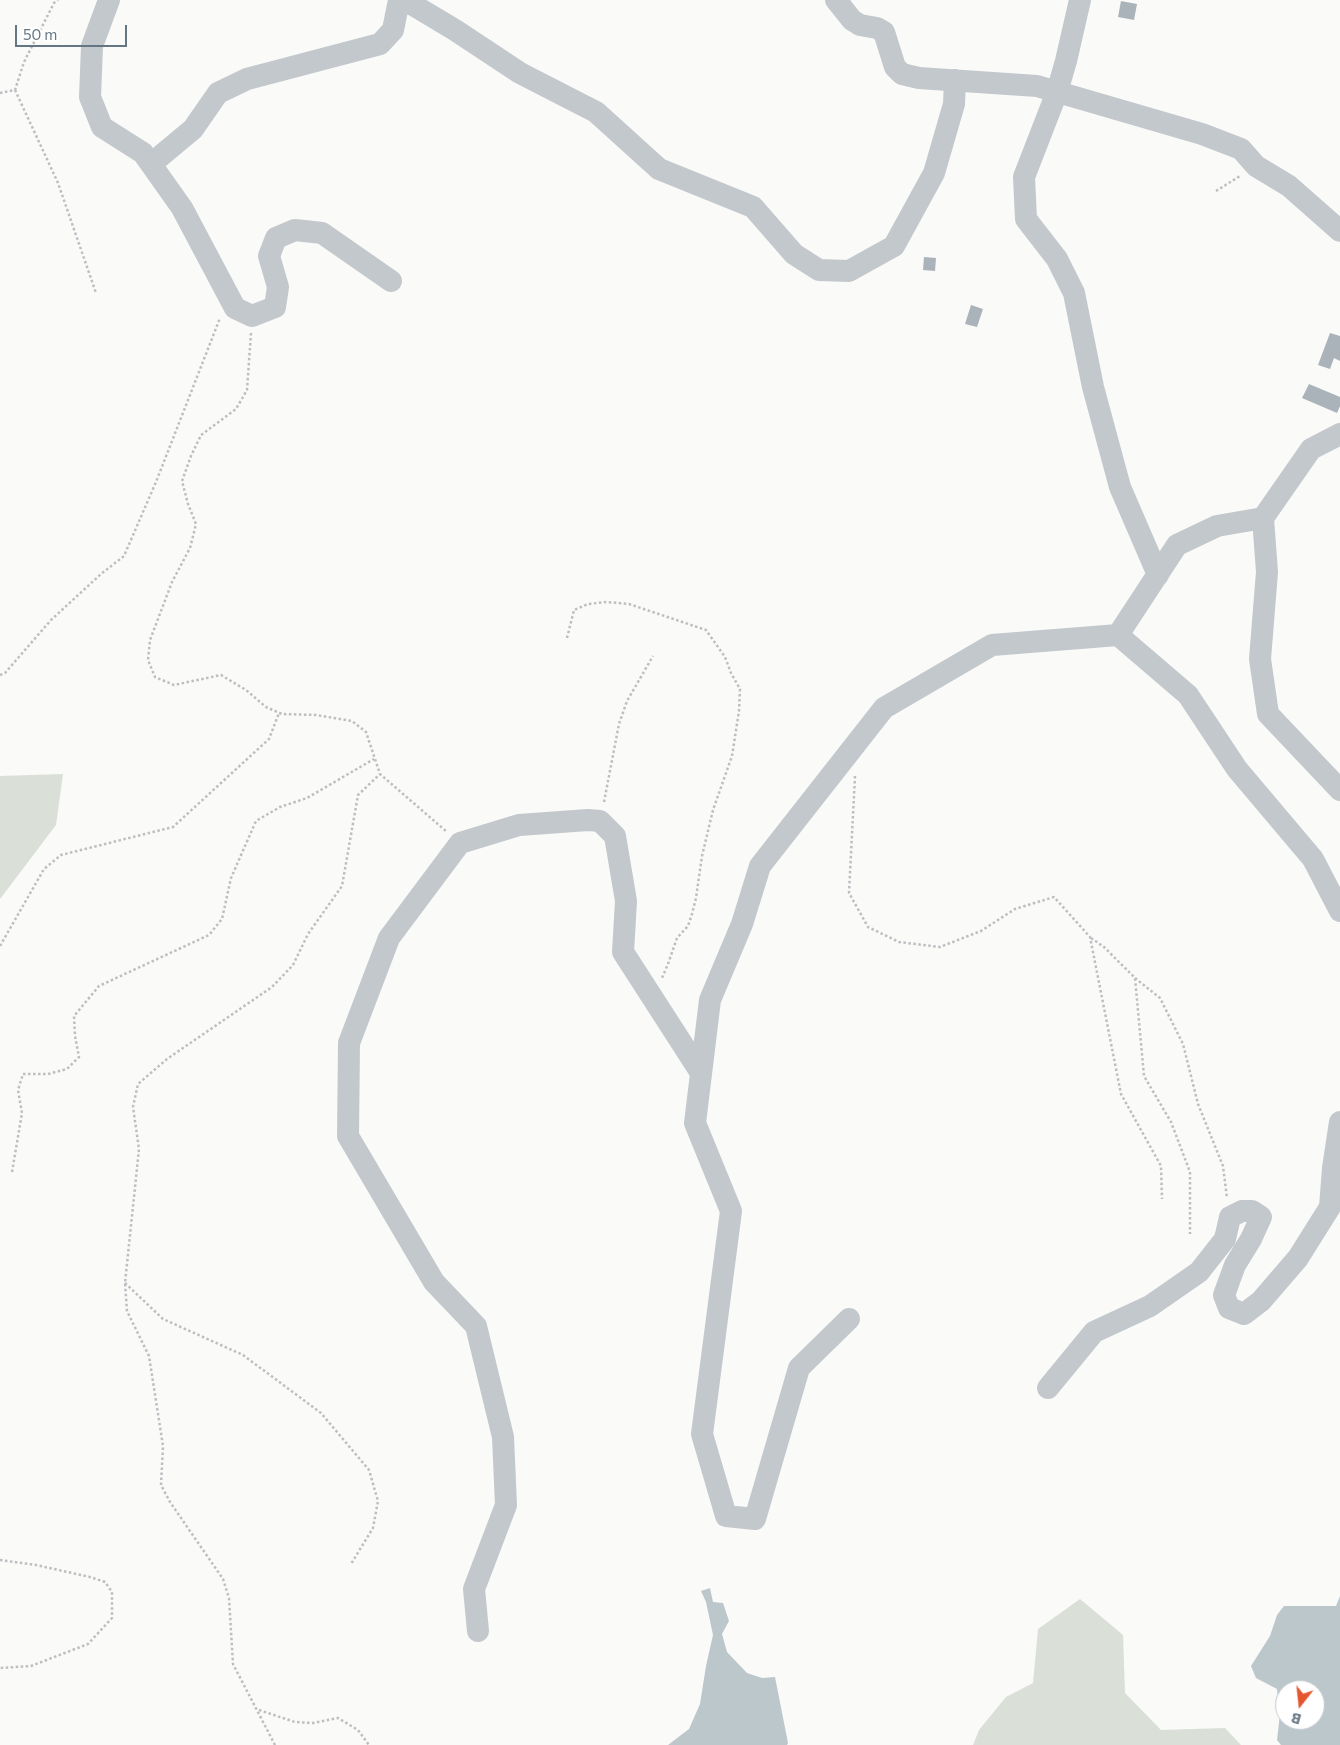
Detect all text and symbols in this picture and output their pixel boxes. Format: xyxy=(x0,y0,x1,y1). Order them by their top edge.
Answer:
scale bar xyxy=(18,15,130,47)
text: 50 m xyxy=(23,25,57,43)
north arrow xyxy=(1275,1680,1325,1730)
text: B xyxy=(1289,1709,1303,1728)

